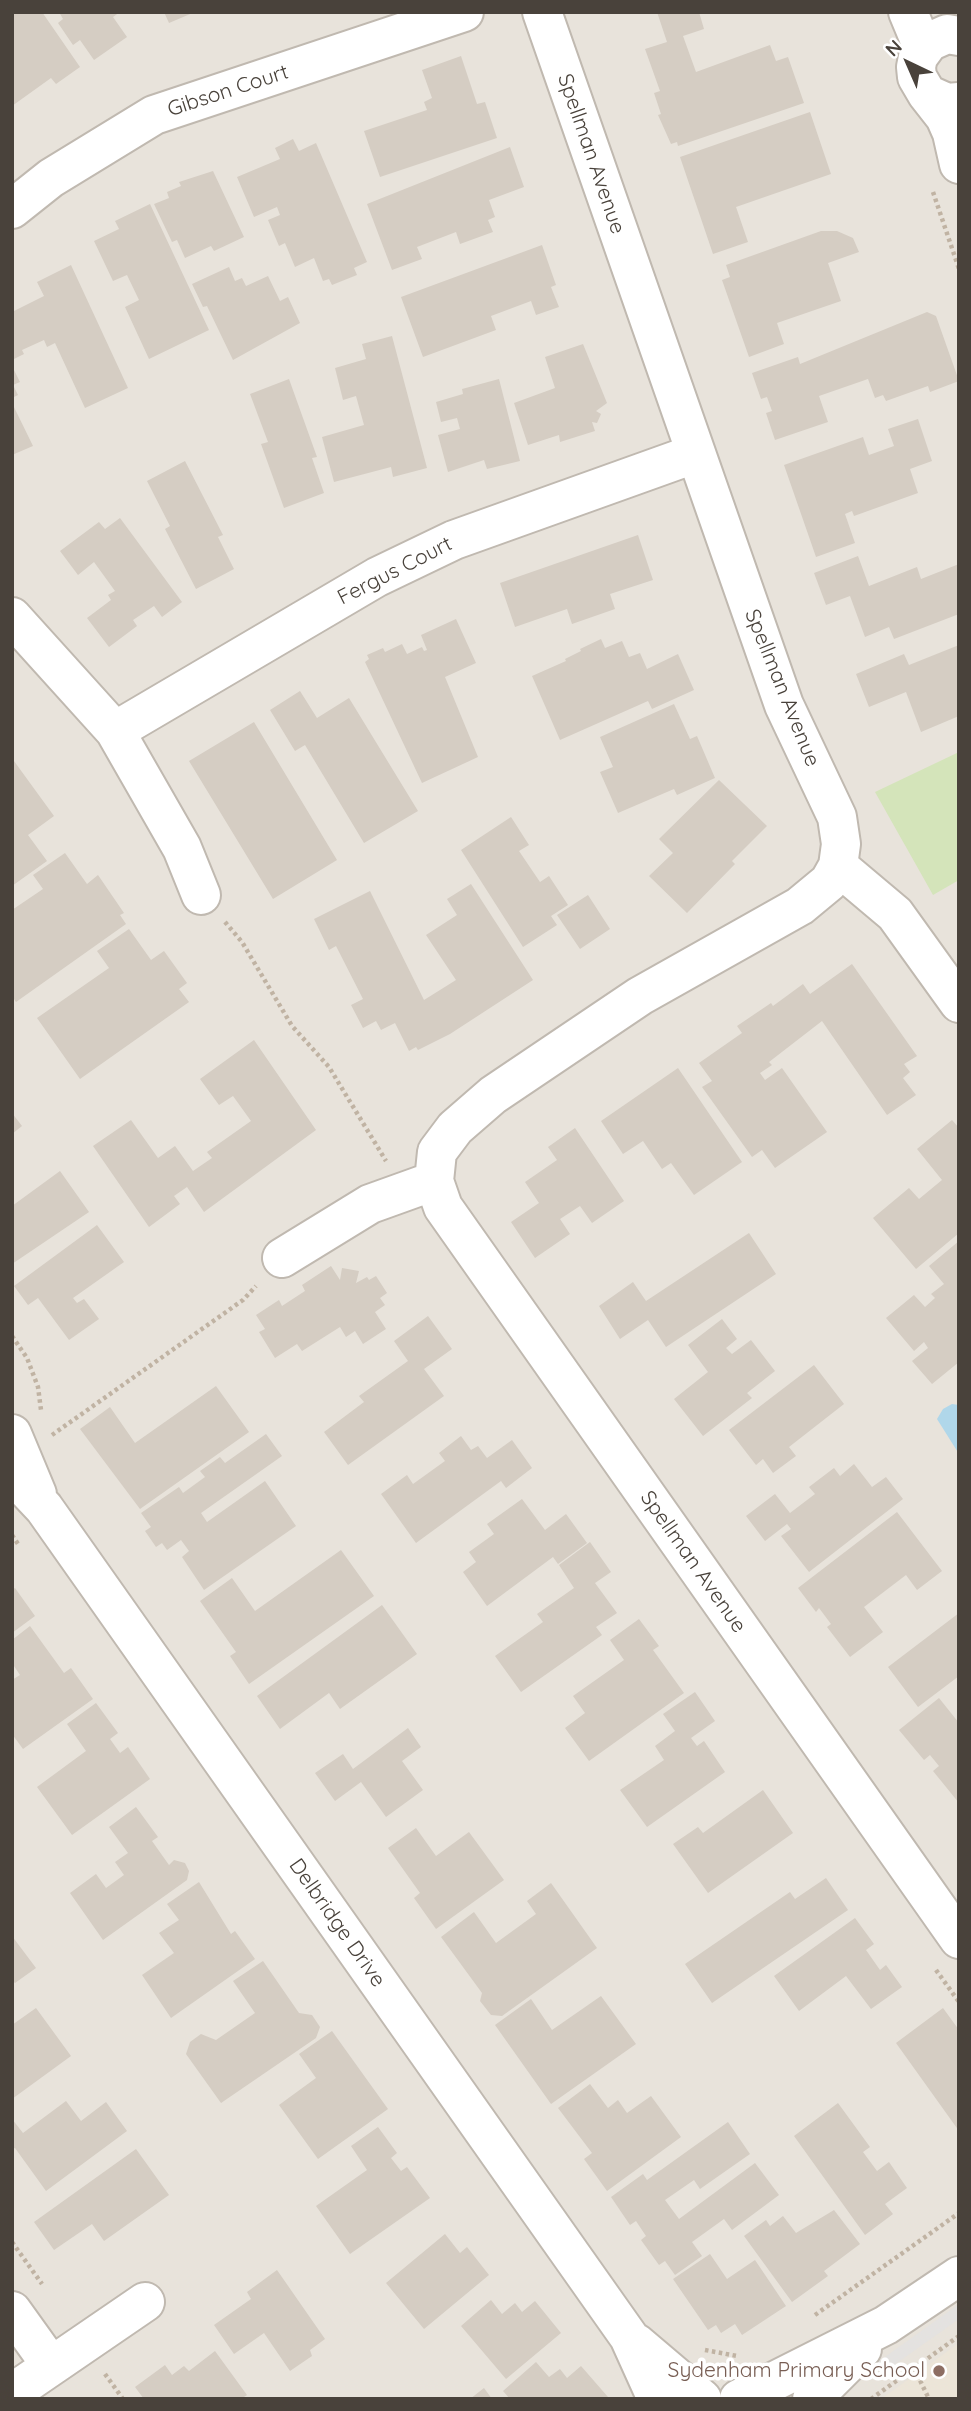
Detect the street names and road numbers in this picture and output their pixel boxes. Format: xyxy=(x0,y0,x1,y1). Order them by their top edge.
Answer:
street label: Gibson Court xyxy=(164,60,292,122)
street label: Spellman Avenue xyxy=(552,71,630,237)
street label: Fergus Court xyxy=(333,531,457,611)
street label: Spellman Avenue xyxy=(739,606,825,770)
street label: Spellman Avenue xyxy=(635,1486,751,1638)
street label: Delbridge Drive xyxy=(283,1854,391,1992)

